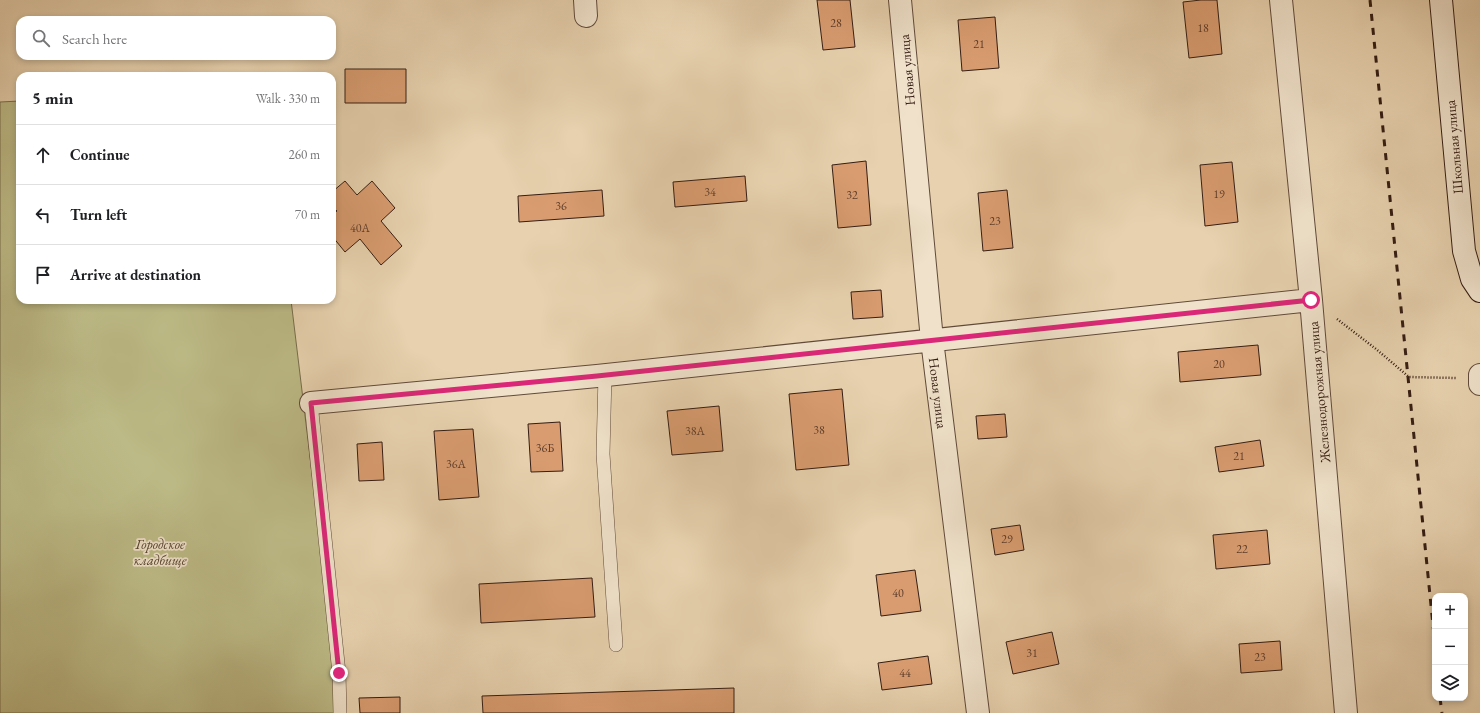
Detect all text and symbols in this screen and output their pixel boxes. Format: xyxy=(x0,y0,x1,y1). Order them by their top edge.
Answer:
house number: 28 xyxy=(830,15,842,31)
search box xyxy=(16,16,336,60)
house number: 18 xyxy=(1197,20,1209,36)
icon: search xyxy=(30,27,52,49)
text: Search here xyxy=(62,29,127,48)
street label: Новая улица xyxy=(895,33,919,106)
house number: 21 xyxy=(973,36,985,52)
text: 5 min xyxy=(32,87,73,109)
text: Walk · 330 m xyxy=(256,90,320,107)
street label: Школьная улица xyxy=(1441,99,1467,195)
icon: ahead xyxy=(32,144,54,166)
text: Continue xyxy=(70,145,130,164)
text: 260 m xyxy=(289,146,320,163)
house number: 34 xyxy=(704,184,716,200)
house number: 19 xyxy=(1213,186,1225,202)
house number: 32 xyxy=(846,187,858,203)
house number: 36 xyxy=(555,198,567,214)
icon: left xyxy=(32,204,54,226)
text: Turn left xyxy=(70,205,127,224)
text: 70 m xyxy=(295,206,320,223)
house number: 23 xyxy=(989,213,1001,229)
house number: 40А xyxy=(350,220,371,236)
icon: arrive xyxy=(32,264,54,286)
text: Arrive at destination xyxy=(70,265,201,284)
route start xyxy=(1302,291,1320,309)
street label: Железнодорожная улица xyxy=(1304,320,1334,464)
street label: Новая улица xyxy=(925,356,951,430)
house number: 20 xyxy=(1213,356,1225,372)
house number: 38 xyxy=(813,422,825,438)
house number: 38А xyxy=(685,423,706,439)
house number: 36Б xyxy=(536,440,554,456)
house number: 21 xyxy=(1233,448,1245,464)
house number: 36А xyxy=(446,456,467,472)
house number: 29 xyxy=(1001,531,1013,547)
park label: Городское кладбище xyxy=(133,535,187,569)
house number: 22 xyxy=(1236,541,1248,557)
house number: 40 xyxy=(892,585,904,601)
map controls xyxy=(1432,593,1468,701)
button: + xyxy=(1432,593,1468,629)
button: − xyxy=(1432,629,1468,665)
house number: 31 xyxy=(1026,645,1038,661)
house number: 23 xyxy=(1254,649,1266,665)
route end xyxy=(330,664,348,682)
house number: 44 xyxy=(899,665,911,681)
button: layers xyxy=(1432,665,1468,701)

